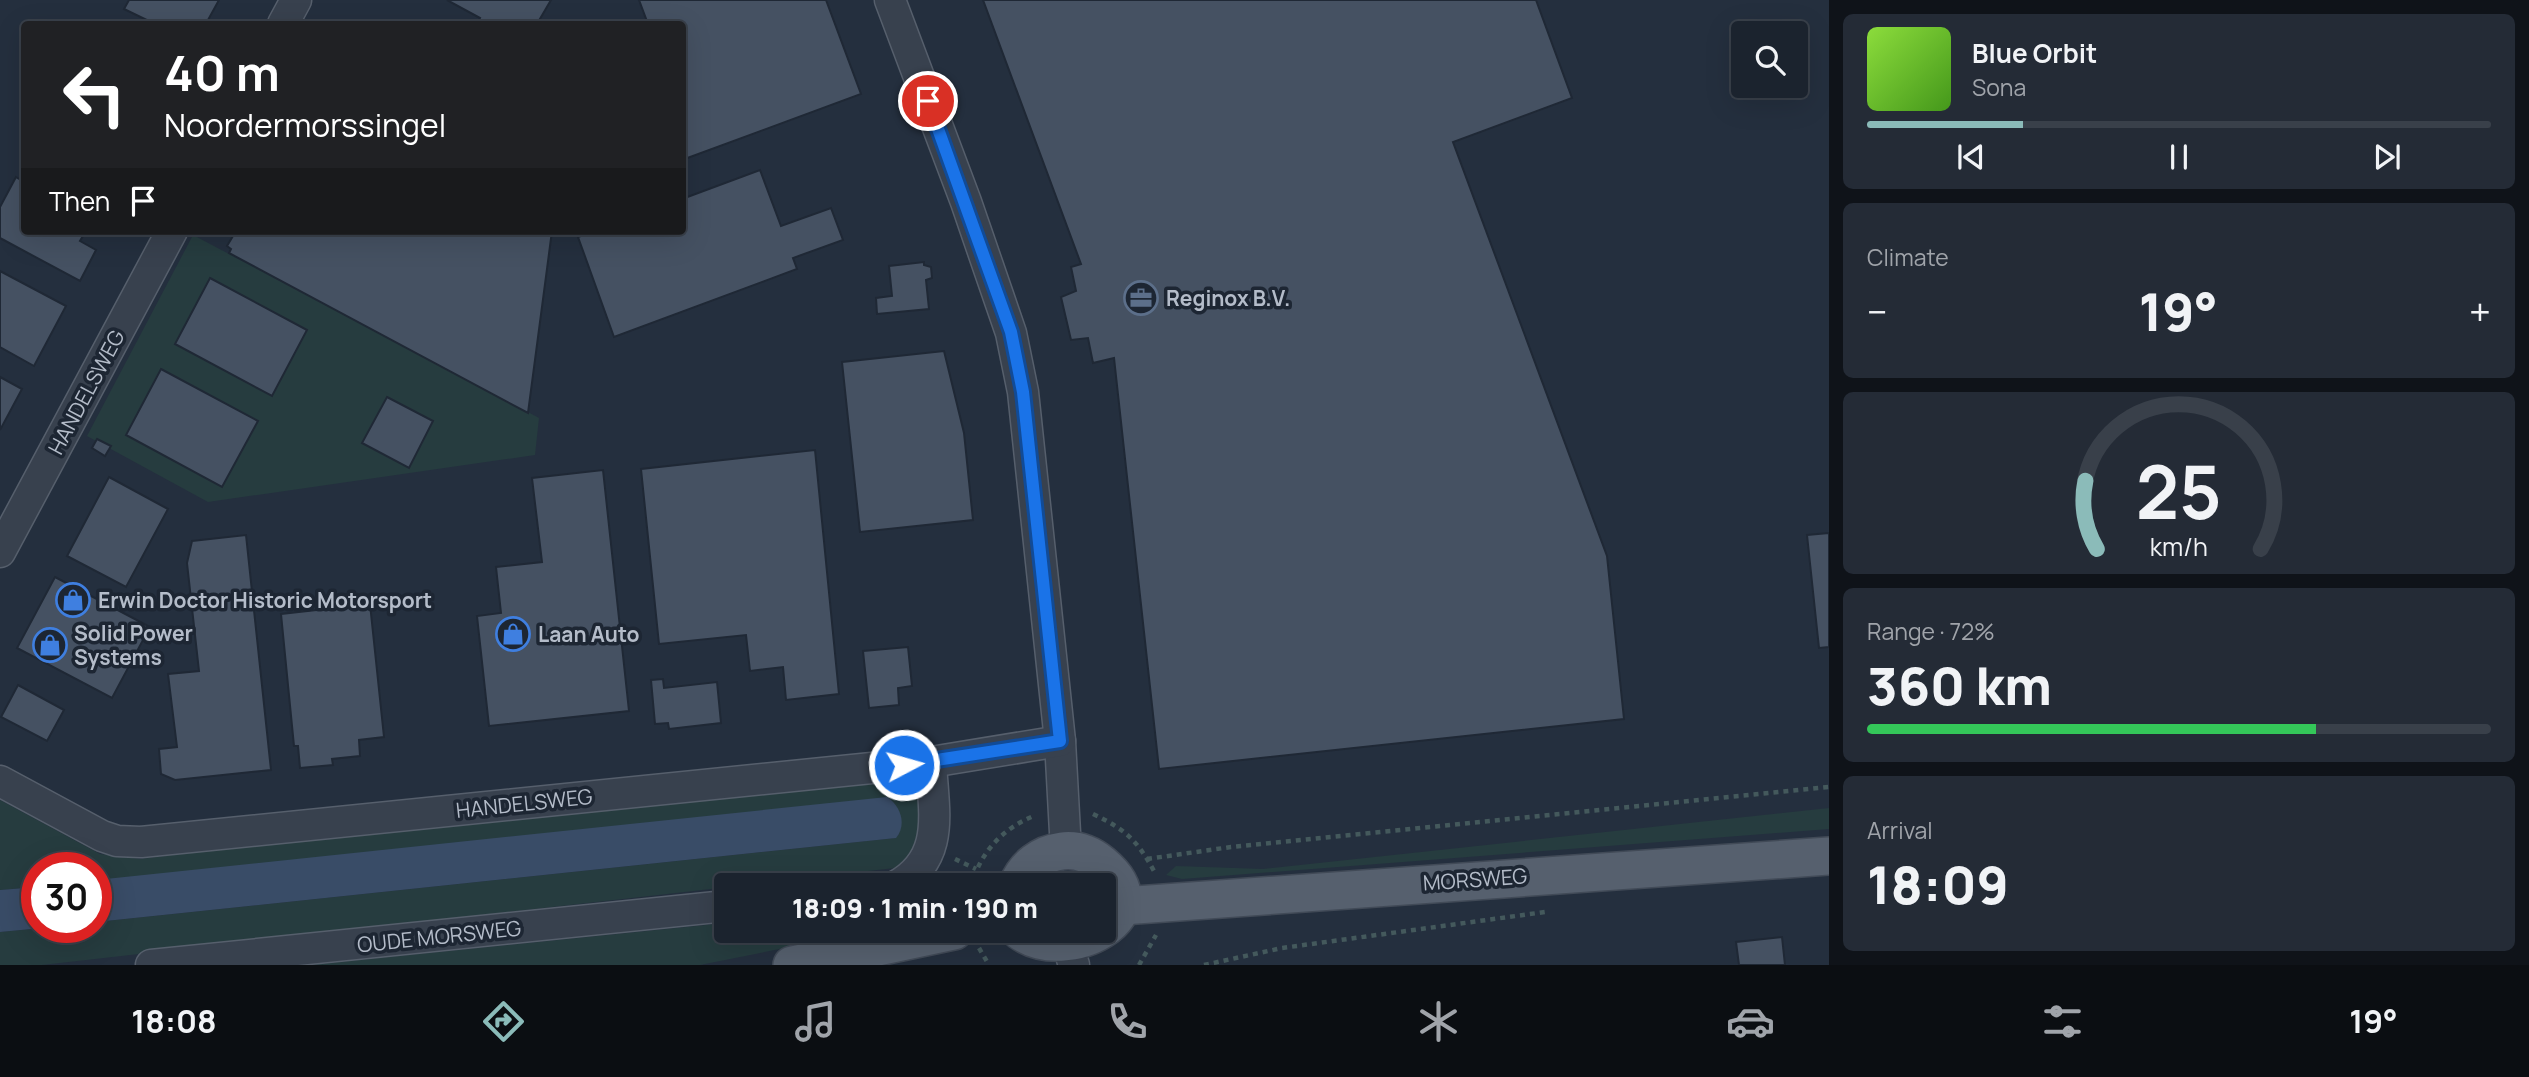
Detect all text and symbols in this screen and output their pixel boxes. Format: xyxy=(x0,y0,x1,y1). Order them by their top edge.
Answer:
map controls xyxy=(1731,21,1808,98)
button: search xyxy=(1731,21,1808,98)
text: Blue Orbit xyxy=(1972,35,2097,71)
text: 40 m xyxy=(164,39,280,106)
icon: left xyxy=(49,49,140,140)
pin xyxy=(898,71,958,131)
text: Sona xyxy=(1972,71,2026,103)
icon: arrive xyxy=(909,82,947,120)
text: Noordermorssingel xyxy=(164,103,446,147)
icon: previous xyxy=(1952,138,1990,176)
icon: pause xyxy=(2160,138,2198,176)
icon: next xyxy=(2368,138,2406,176)
icon: arrive xyxy=(124,182,162,220)
text: Then xyxy=(49,183,110,219)
text: Climate xyxy=(1867,241,1949,273)
text: 19° xyxy=(2139,276,2218,347)
office icon: Reginox B.V. xyxy=(1122,279,1160,317)
place label: Reginox B.V. xyxy=(1166,284,1290,312)
text: − xyxy=(1867,285,1888,337)
text: + xyxy=(2469,285,2491,337)
street label: HANDELSWEG xyxy=(41,325,131,459)
text: 25 xyxy=(2136,441,2222,541)
text: km/h xyxy=(2150,528,2208,563)
shop icon: Erwin Doctor Historic Motorsport xyxy=(54,581,92,619)
place label: Erwin Doctor Historic Motorsport xyxy=(98,586,432,614)
shop icon: Laan Auto xyxy=(494,615,532,653)
text: Range · 72% xyxy=(1867,615,1995,647)
place label: Solid Power Systems xyxy=(74,619,193,671)
place label: Laan Auto xyxy=(538,620,639,648)
shop icon: Solid Power Systems xyxy=(31,626,69,664)
text: 360 km xyxy=(1867,650,2052,721)
position arrow xyxy=(867,728,941,802)
street label: HANDELSWEG xyxy=(454,782,594,824)
text: Arrival xyxy=(1867,814,1933,846)
text: 18:09 xyxy=(1867,849,2009,920)
speed limit sign: 30 xyxy=(21,852,112,943)
street label: MORSWEG xyxy=(1422,861,1528,897)
text: 18:09 · 1 min · 190 m xyxy=(792,890,1038,926)
street label: OUDE MORSWEG xyxy=(356,913,523,959)
icon: directions xyxy=(479,997,528,1046)
icon: music xyxy=(791,997,840,1046)
icon: phone xyxy=(1103,997,1152,1046)
icon: climate xyxy=(1414,997,1463,1046)
icon: car xyxy=(1726,997,1775,1046)
icon: filters xyxy=(2038,997,2087,1046)
text: 18:08 xyxy=(131,999,217,1043)
text: 19° xyxy=(2349,999,2398,1043)

